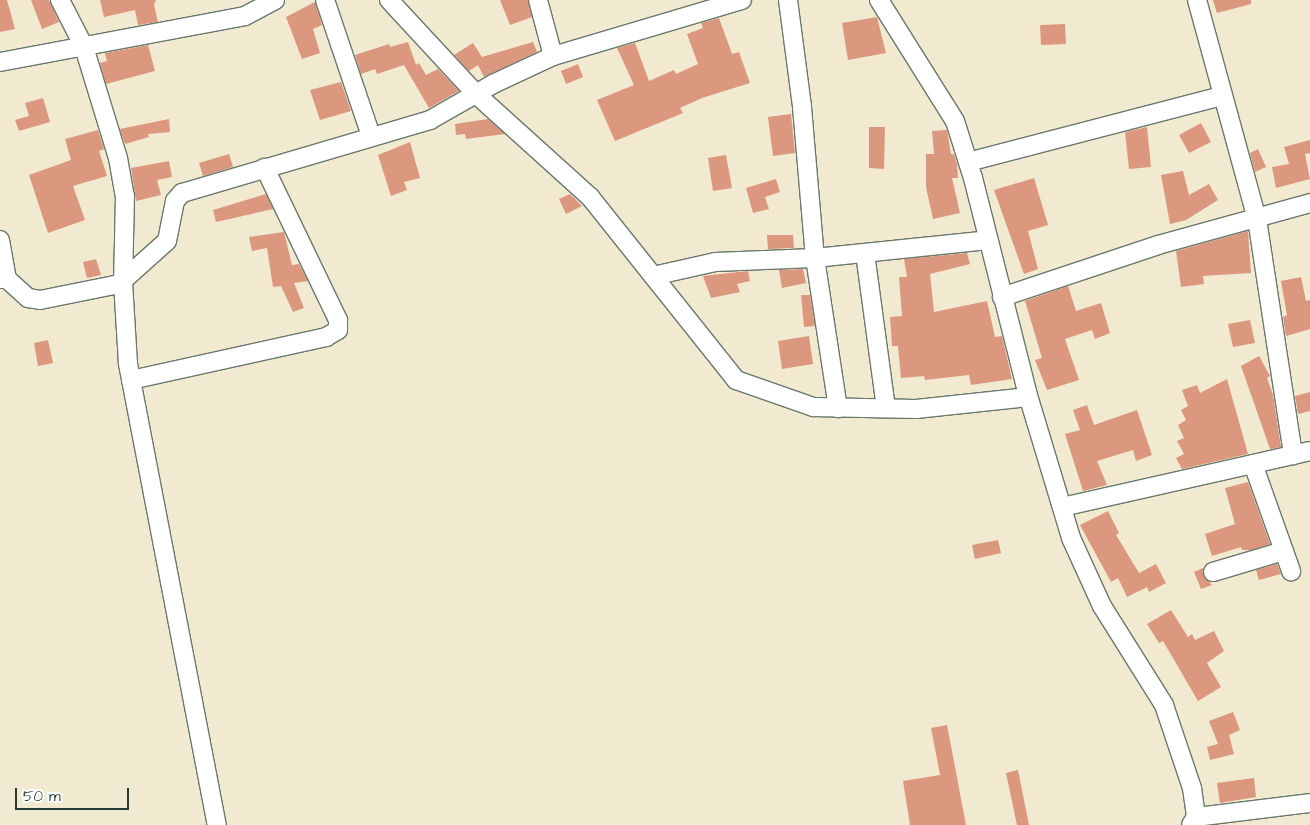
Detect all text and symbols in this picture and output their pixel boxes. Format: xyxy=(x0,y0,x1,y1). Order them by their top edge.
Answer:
scale bar xyxy=(18,778,131,810)
text: 50 m xyxy=(23,786,61,807)

